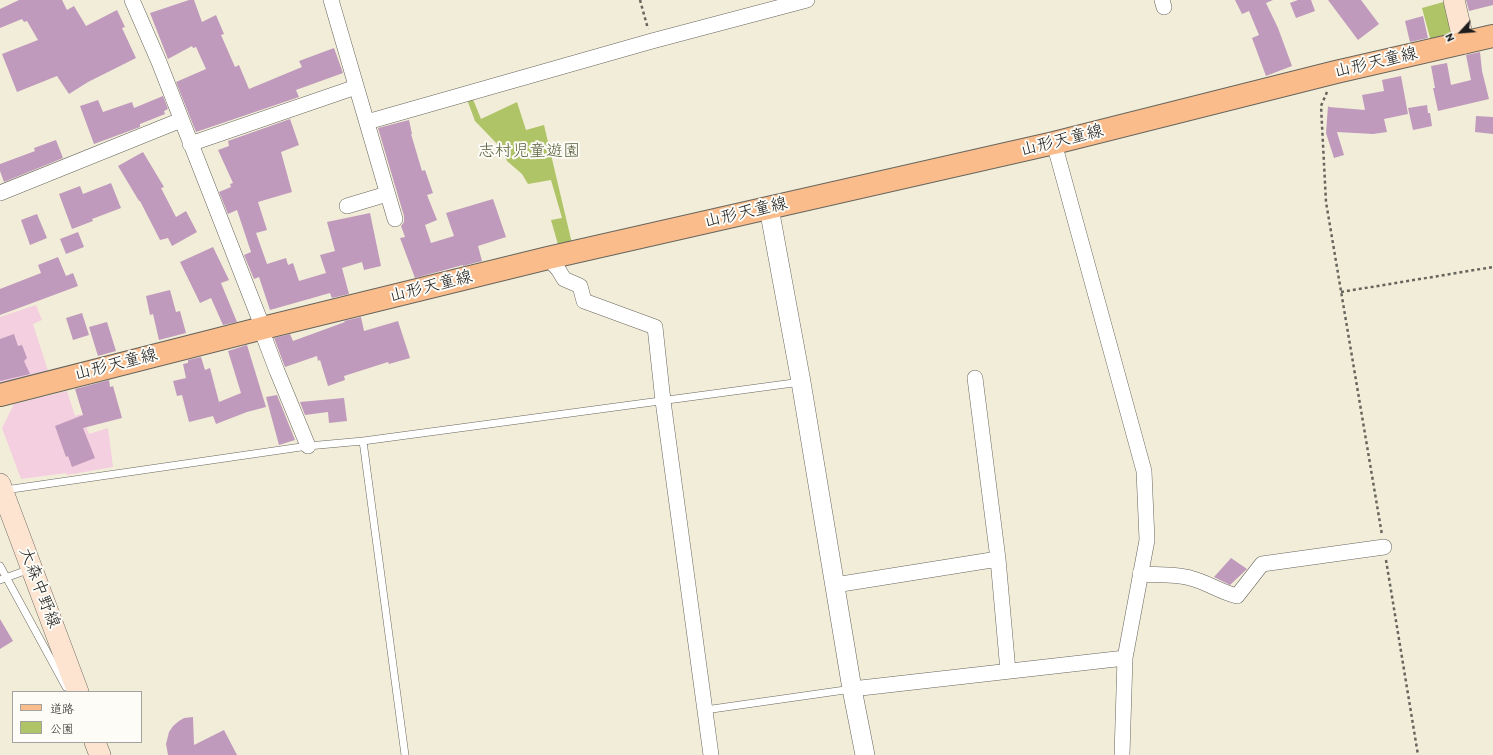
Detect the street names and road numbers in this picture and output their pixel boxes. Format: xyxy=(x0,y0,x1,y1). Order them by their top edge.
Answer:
street label: 山形天童線 xyxy=(1332,44,1420,82)
street label: 山形天童線 xyxy=(1018,121,1106,161)
street label: 山形天童線 xyxy=(702,194,790,232)
street label: 山形天童線 xyxy=(387,267,475,307)
street label: 山形天童線 xyxy=(72,345,160,385)
street label: 大森中野線 xyxy=(14,545,64,631)

